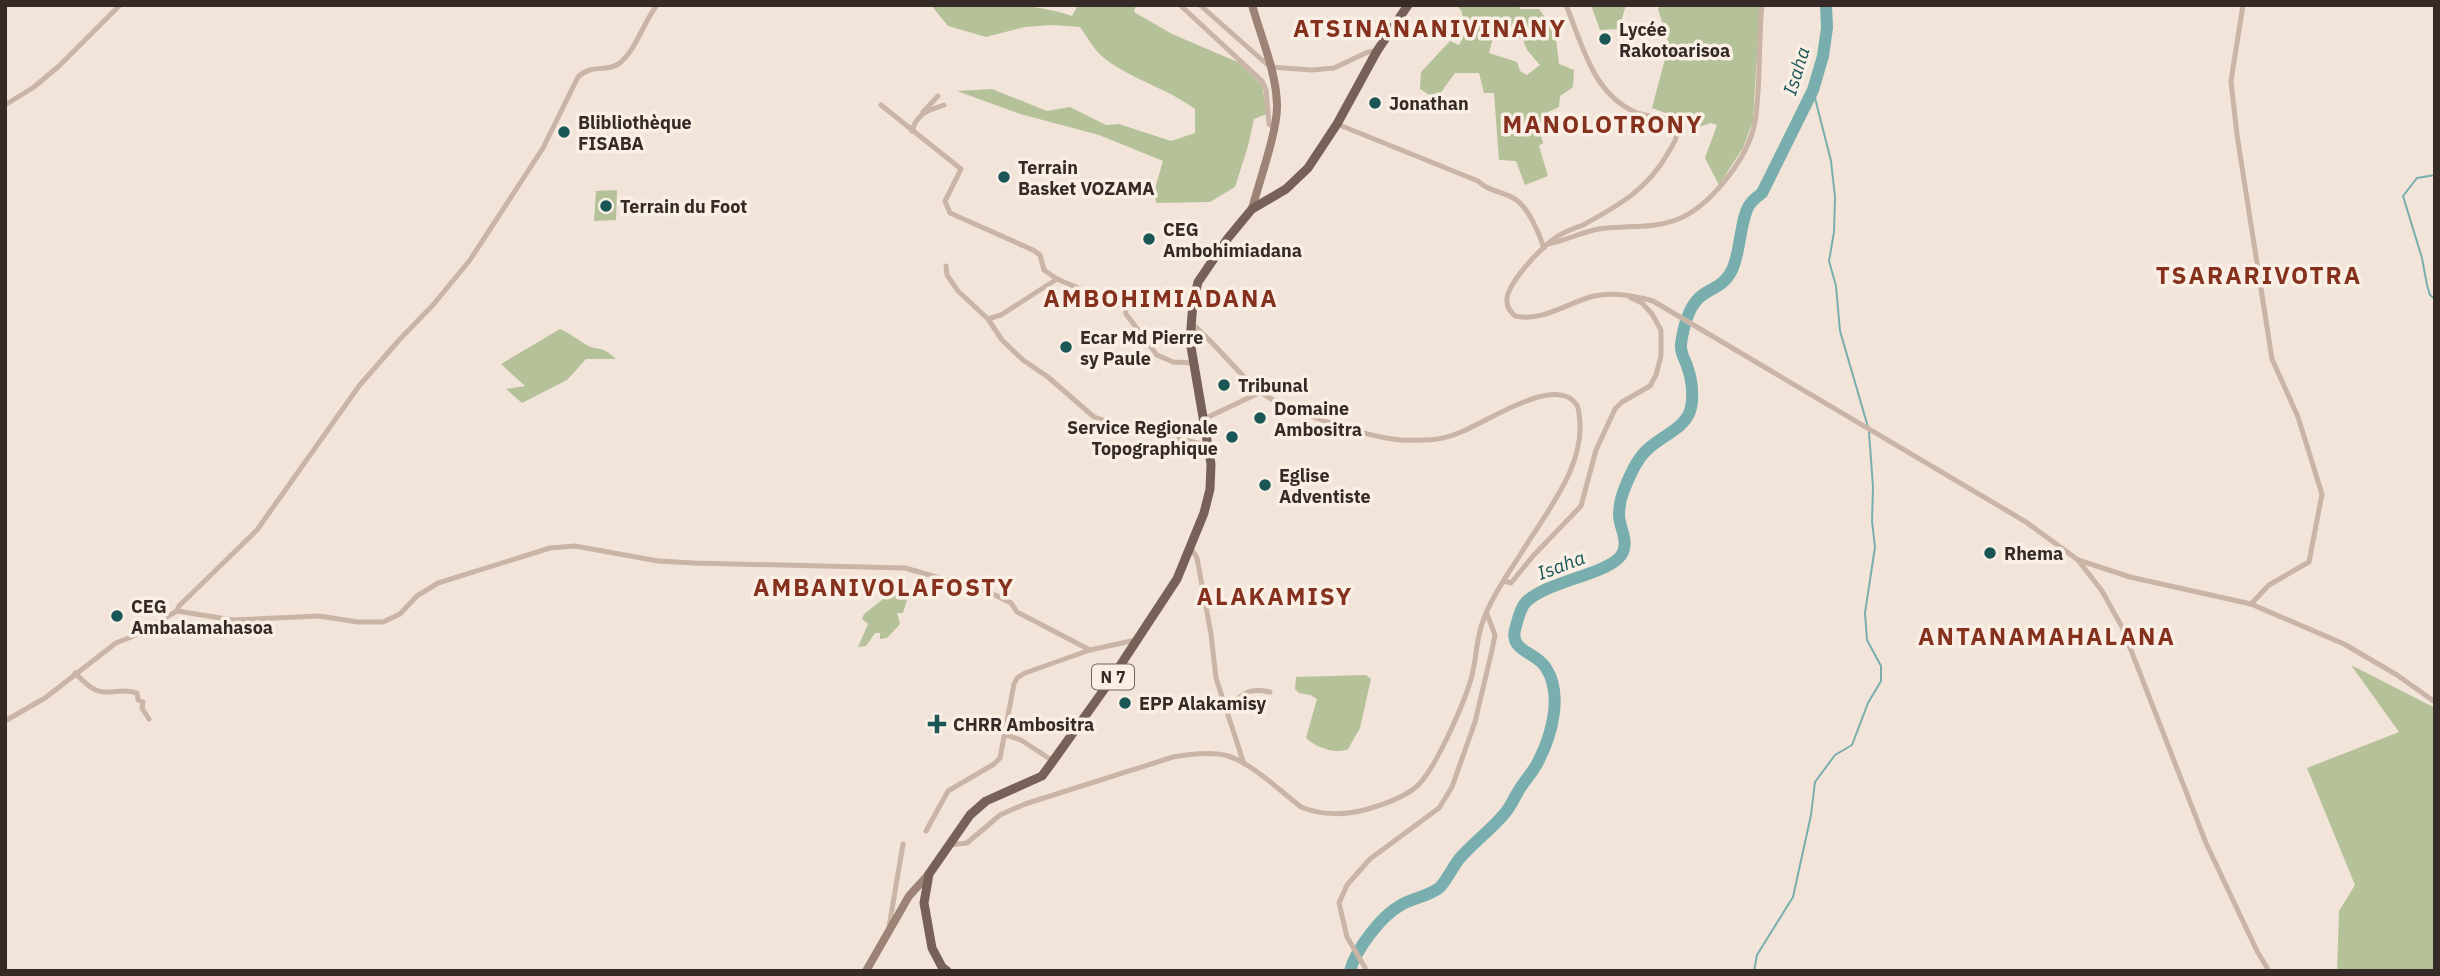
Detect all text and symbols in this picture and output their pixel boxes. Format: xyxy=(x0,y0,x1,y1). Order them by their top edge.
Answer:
district label: ATSINANANIVINANY xyxy=(1293,12,1567,44)
place label: Lycée Rakotoarisoa xyxy=(1619,18,1730,62)
marker: Lycée Rakotoarisoa xyxy=(1597,31,1613,47)
water label: Isaha xyxy=(1777,44,1815,98)
place label: Jonathan xyxy=(1389,92,1469,115)
marker: Jonathan xyxy=(1367,95,1383,111)
district label: MANOLOTRONY xyxy=(1503,108,1703,140)
place label: Blibliothèque FISABA xyxy=(578,111,692,155)
marker: Blibliothèque FISABA xyxy=(556,124,572,140)
place label: Terrain Basket VOZAMA xyxy=(1018,156,1154,200)
marker: Terrain Basket VOZAMA xyxy=(996,169,1012,185)
place label: Terrain du Foot xyxy=(620,195,747,218)
marker: Terrain du Foot xyxy=(598,198,614,214)
place label: CEG Ambohimiadana xyxy=(1163,218,1302,262)
marker: CEG Ambohimiadana xyxy=(1141,231,1157,247)
district label: TSARARIVOTRA xyxy=(2156,259,2362,291)
district label: AMBOHIMIADANA xyxy=(1043,282,1279,314)
place label: Ecar Md Pierre sy Paule xyxy=(1080,326,1203,370)
marker: Ecar Md Pierre sy Paule xyxy=(1058,339,1074,355)
place label: Tribunal xyxy=(1238,374,1309,397)
marker: Tribunal xyxy=(1216,377,1232,393)
place label: Domaine Ambositra xyxy=(1274,397,1362,441)
marker: Domaine Ambositra xyxy=(1252,410,1268,426)
place label: Service Regionale Topographique xyxy=(1067,416,1218,460)
marker: Service Regionale Topographique xyxy=(1224,429,1240,445)
place label: Eglise Adventiste xyxy=(1279,464,1371,508)
marker: Eglise Adventiste xyxy=(1257,477,1273,493)
place label: Rhema xyxy=(2004,542,2063,565)
water label: Isaha xyxy=(1534,545,1588,585)
marker: Rhema xyxy=(1982,545,1998,561)
district label: AMBANIVOLAFOSTY xyxy=(753,571,1015,603)
district label: ALAKAMISY xyxy=(1197,580,1353,612)
place label: CEG Ambalamahasoa xyxy=(131,595,273,639)
marker: CEG Ambalamahasoa xyxy=(109,608,125,624)
district label: ANTANAMAHALANA xyxy=(1918,620,2176,652)
road number: N 7 xyxy=(1092,664,1134,690)
place label: EPP Alakamisy xyxy=(1139,692,1267,715)
marker: EPP Alakamisy xyxy=(1117,695,1133,711)
place label: CHRR Ambositra xyxy=(953,713,1094,736)
marker: CHRR Ambositra xyxy=(927,714,947,734)

